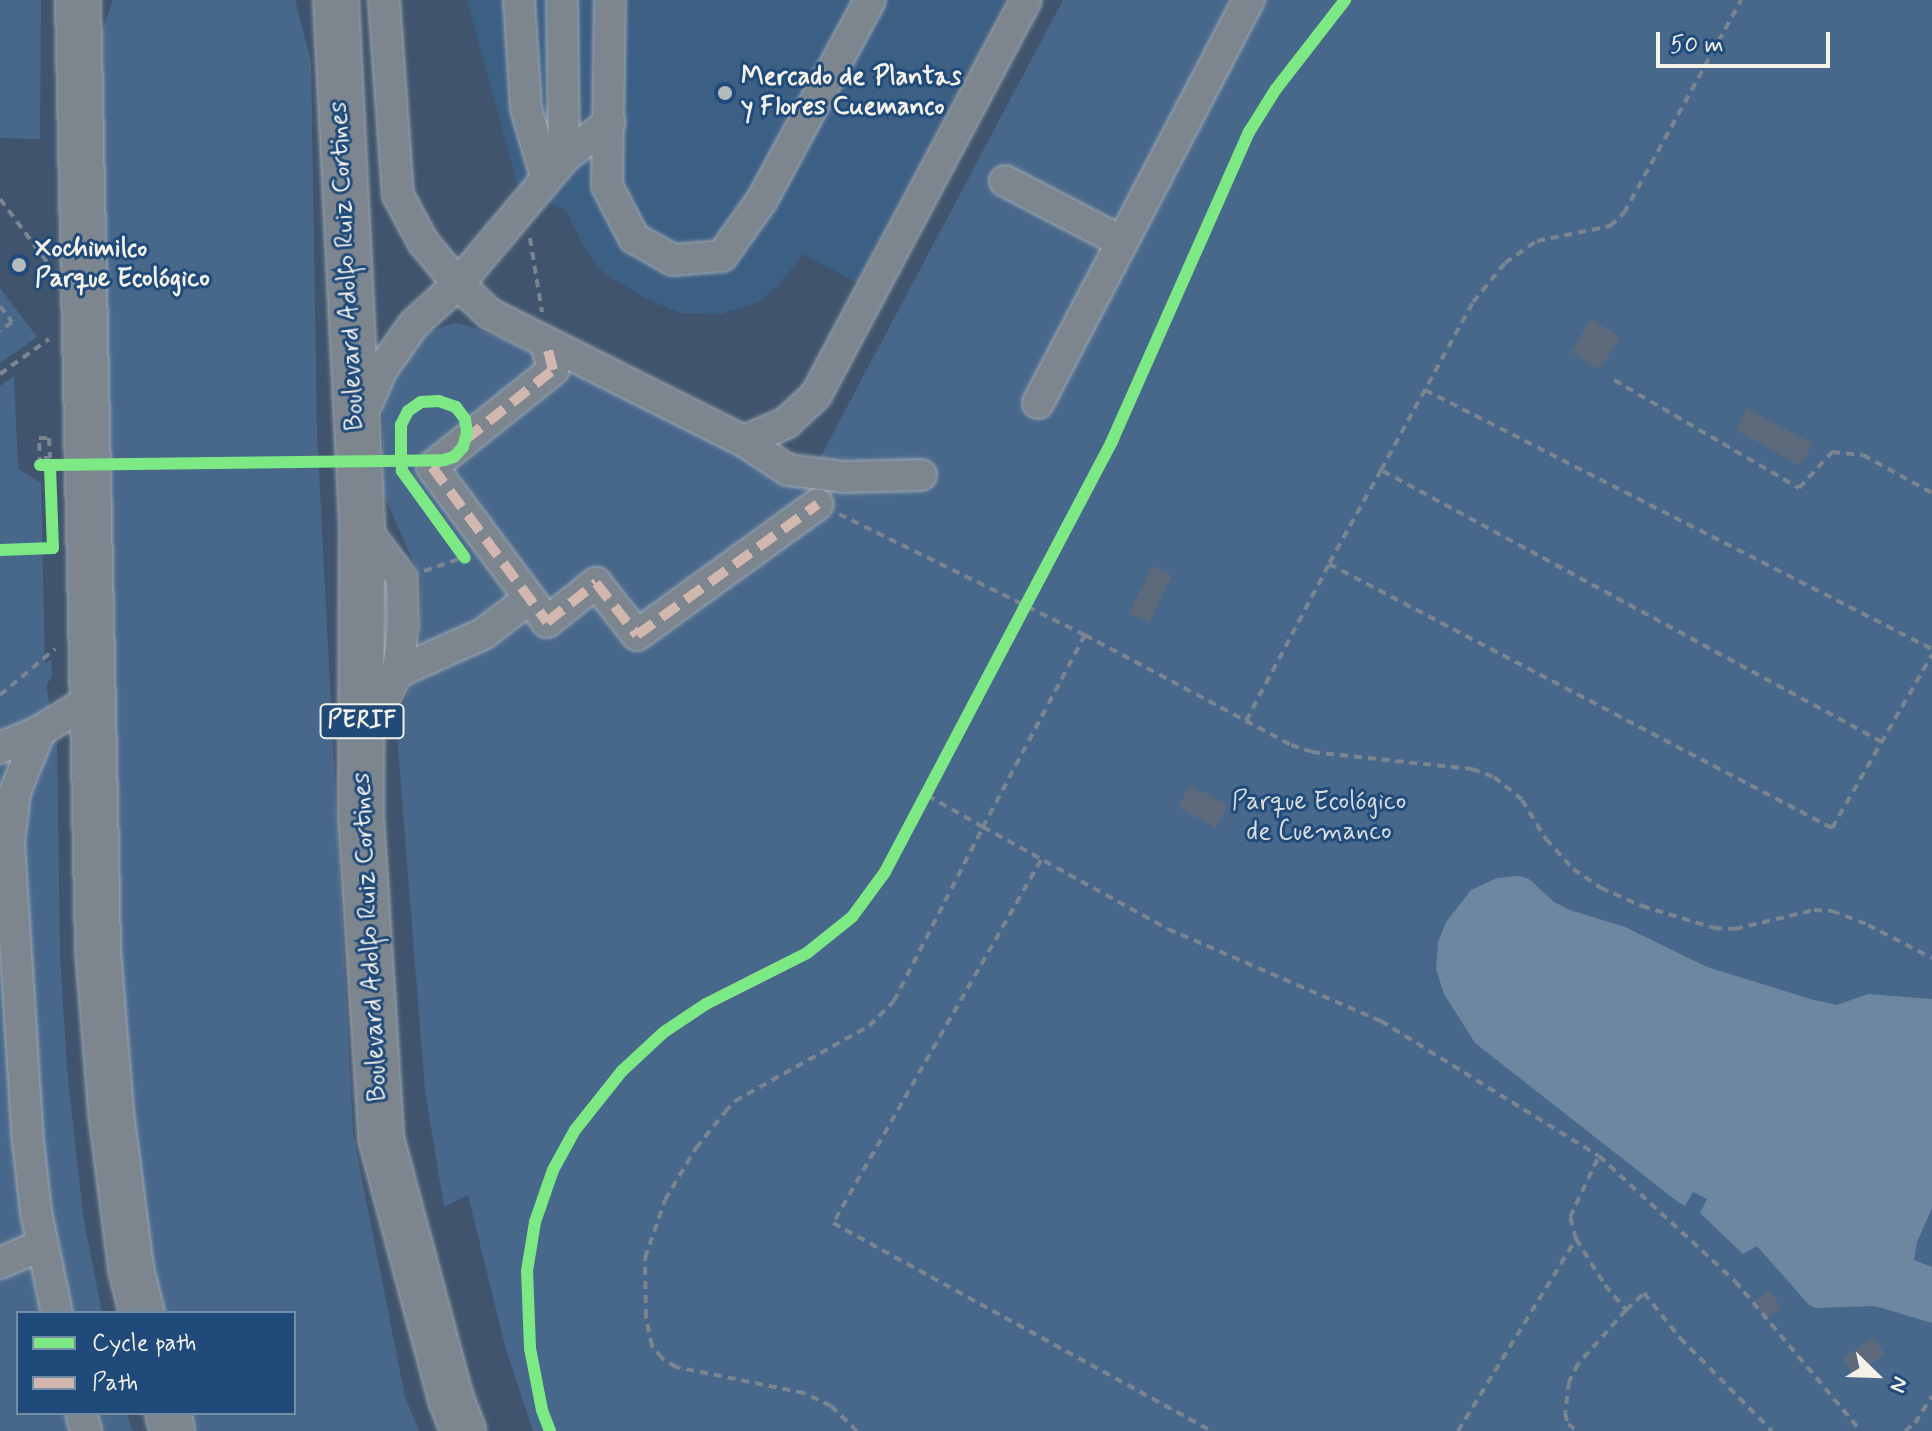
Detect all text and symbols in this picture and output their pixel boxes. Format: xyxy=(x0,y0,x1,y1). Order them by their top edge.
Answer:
scale bar xyxy=(1660,16,1834,66)
text: 50 m xyxy=(1670,30,1724,61)
place label: Mercado de Plantas y Flores Cuemanco xyxy=(741,62,965,124)
marker: Mercado de Plantas y Flores Cuemanco xyxy=(716,84,734,102)
street label: Boulevard Adolfo Ruiz Cortines xyxy=(324,100,372,432)
place label: Xochimilco Parque Ecológico xyxy=(35,234,210,296)
marker: Xochimilco Parque Ecológico xyxy=(10,256,28,274)
road number: PERIF xyxy=(318,701,406,741)
street label: Boulevard Adolfo Ruiz Cortines xyxy=(347,771,395,1103)
park label: Parque Ecológico de Cuemanco xyxy=(1232,787,1406,848)
legend xyxy=(16,1311,296,1415)
text: Cycle path xyxy=(92,1328,197,1359)
north arrow xyxy=(1836,1335,1916,1415)
text: Path xyxy=(92,1368,138,1399)
text: N xyxy=(1882,1372,1914,1397)

